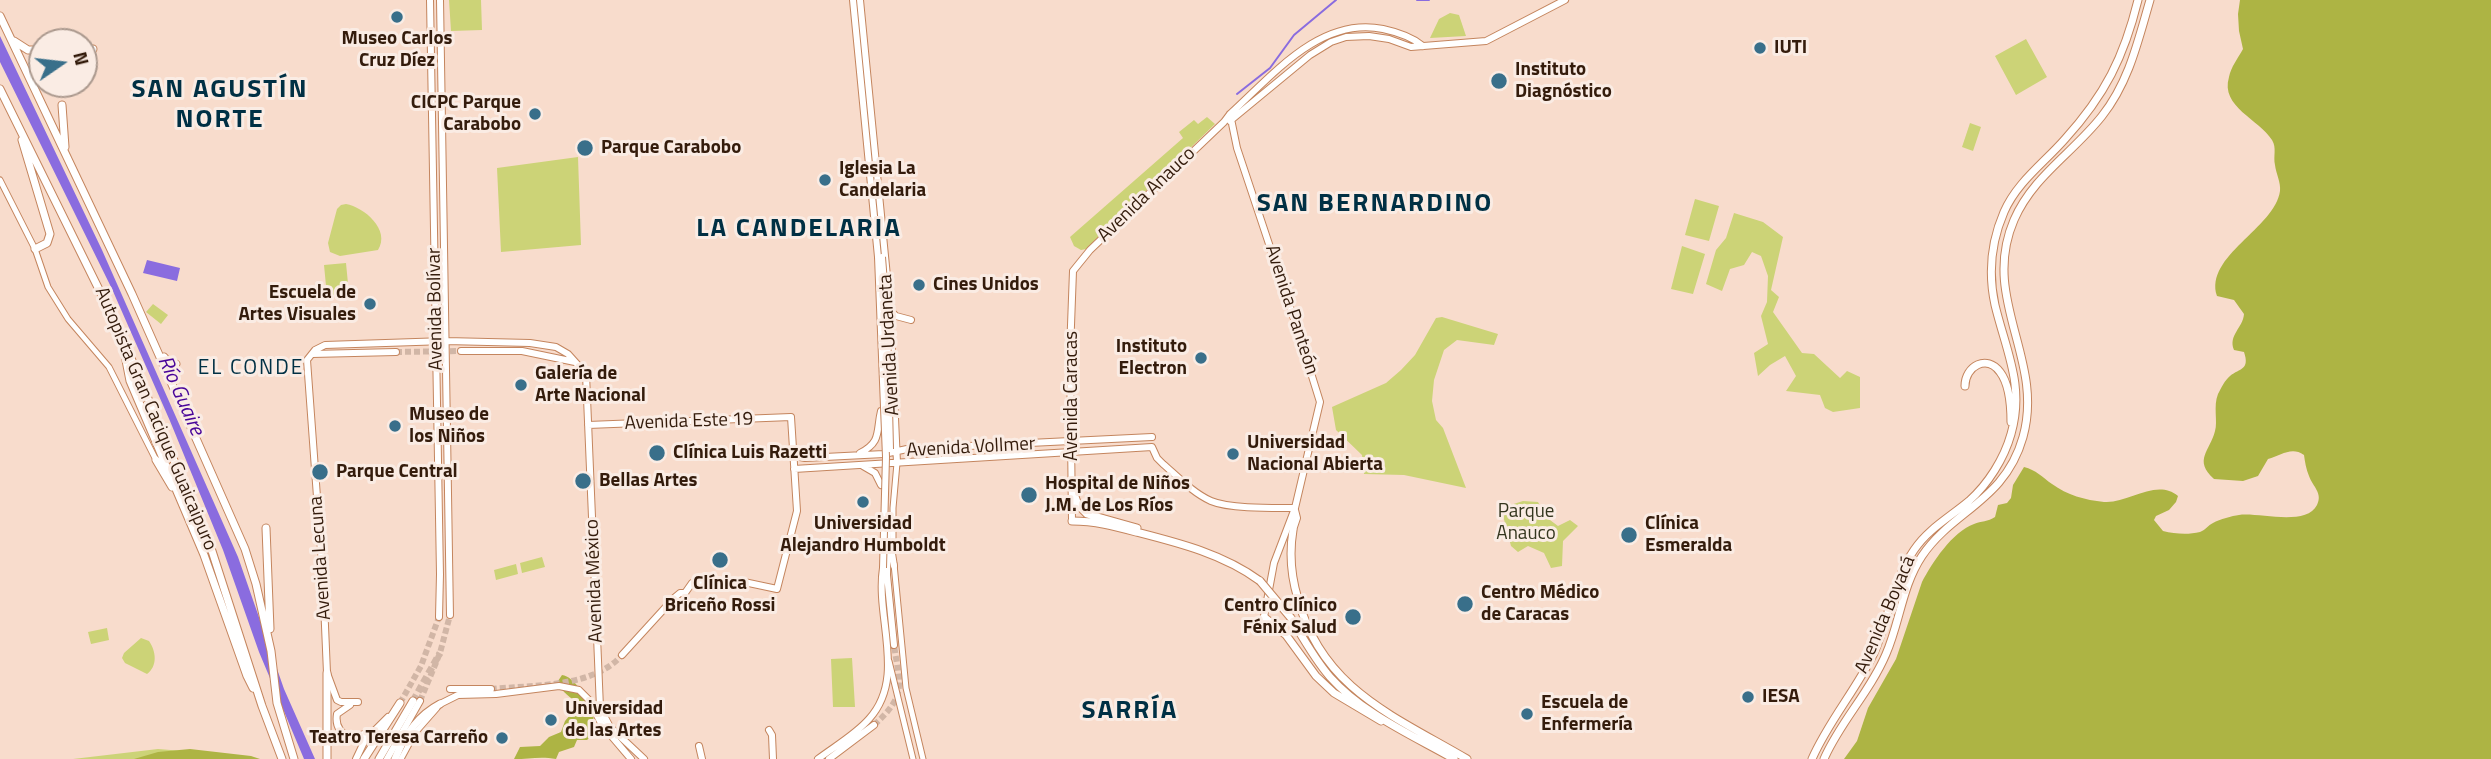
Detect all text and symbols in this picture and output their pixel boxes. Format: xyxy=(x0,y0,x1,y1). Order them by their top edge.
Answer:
marker: Museo Carlos Cruz Díez xyxy=(389,9,405,25)
north arrow xyxy=(28,28,98,98)
place label: Museo Carlos Cruz Díez xyxy=(341,28,453,72)
place label: IUTI xyxy=(1774,37,1807,59)
marker: IUTI xyxy=(1752,40,1768,56)
text: N xyxy=(66,48,98,68)
place label: Instituto Diagnóstico xyxy=(1515,59,1612,103)
marker: Instituto Diagnóstico xyxy=(1489,71,1509,91)
district label: SAN AGUSTÍN NORTE xyxy=(133,75,307,136)
place label: CICPC Parque Carabobo xyxy=(411,92,521,136)
marker: CICPC Parque Carabobo xyxy=(527,106,543,122)
place label: Parque Carabobo xyxy=(601,137,741,159)
marker: Parque Carabobo xyxy=(575,138,595,158)
street label: Avenida Anauco xyxy=(1093,143,1201,247)
place label: Iglesia La Candelaria xyxy=(839,158,926,202)
marker: Iglesia La Candelaria xyxy=(817,172,833,188)
district label: SAN BERNARDINO xyxy=(1259,189,1491,221)
district label: LA CANDELARIA xyxy=(698,214,900,246)
street label: Avenida Panteón xyxy=(1259,242,1323,378)
street label: Avenida Bolívar xyxy=(424,247,448,371)
street label: Avenida Urdaneta xyxy=(875,274,905,416)
place label: Cines Unidos xyxy=(933,274,1039,296)
marker: Cines Unidos xyxy=(911,277,927,293)
place label: Escuela de Artes Visuales xyxy=(238,282,356,326)
street label: Autopista Gran Cacique Guaicaipuro xyxy=(89,284,221,554)
marker: Escuela de Artes Visuales xyxy=(362,296,378,312)
street label: Avenida Caracas xyxy=(1061,331,1083,461)
place label: Instituto Electron xyxy=(1116,336,1187,380)
marker: Instituto Electron xyxy=(1193,350,1209,366)
water label: Río Guaire xyxy=(151,352,209,440)
district label: EL CONDE xyxy=(199,356,303,382)
place label: Galería de Arte Nacional xyxy=(535,363,646,407)
marker: Galería de Arte Nacional xyxy=(513,377,529,393)
place label: Museo de los Niños xyxy=(409,404,489,448)
street label: Avenida Este 19 xyxy=(624,408,754,436)
marker: Museo de los Niños xyxy=(387,418,403,434)
place label: Universidad Nacional Abierta xyxy=(1247,432,1383,476)
street label: Avenida Vollmer xyxy=(906,433,1036,463)
place label: Clínica Luis Razetti xyxy=(673,442,827,464)
marker: Clínica Luis Razetti xyxy=(647,443,667,463)
marker: Universidad Nacional Abierta xyxy=(1225,446,1241,462)
place label: Parque Central xyxy=(336,461,458,483)
marker: Parque Central xyxy=(310,462,330,482)
place label: Bellas Artes xyxy=(599,470,697,492)
marker: Bellas Artes xyxy=(573,471,593,491)
place label: Hospital de Niños J.M. de Los Ríos xyxy=(1045,473,1190,517)
marker: Hospital de Niños J.M. de Los Ríos xyxy=(1019,485,1039,505)
marker: Universidad Alejandro Humboldt xyxy=(855,494,871,510)
street label: Avenida Lecuna xyxy=(305,495,337,621)
park label: Parque Anauco xyxy=(1496,501,1556,545)
place label: Universidad Alejandro Humboldt xyxy=(780,513,946,557)
place label: Clínica Esmeralda xyxy=(1645,513,1732,557)
street label: Avenida México xyxy=(581,519,609,643)
marker: Clínica Esmeralda xyxy=(1619,525,1639,545)
marker: Clínica Briceño Rossi xyxy=(710,550,730,570)
street label: Avenida Boyacá xyxy=(1851,553,1921,677)
place label: Clínica Briceño Rossi xyxy=(665,573,775,617)
place label: Centro Médico de Caracas xyxy=(1481,582,1599,626)
marker: Centro Médico de Caracas xyxy=(1455,594,1475,614)
place label: Centro Clínico Fénix Salud xyxy=(1224,595,1337,639)
marker: Centro Clínico Fénix Salud xyxy=(1343,607,1363,627)
place label: IESA xyxy=(1762,686,1800,708)
marker: IESA xyxy=(1740,689,1756,705)
place label: Escuela de Enfermería xyxy=(1541,692,1633,736)
district label: SARRÍA xyxy=(1082,696,1178,728)
place label: Universidad de las Artes xyxy=(565,698,663,742)
marker: Escuela de Enfermería xyxy=(1519,706,1535,722)
marker: Universidad de las Artes xyxy=(543,712,559,728)
place label: Teatro Teresa Carreño xyxy=(309,727,488,749)
marker: Teatro Teresa Carreño xyxy=(494,730,510,746)

